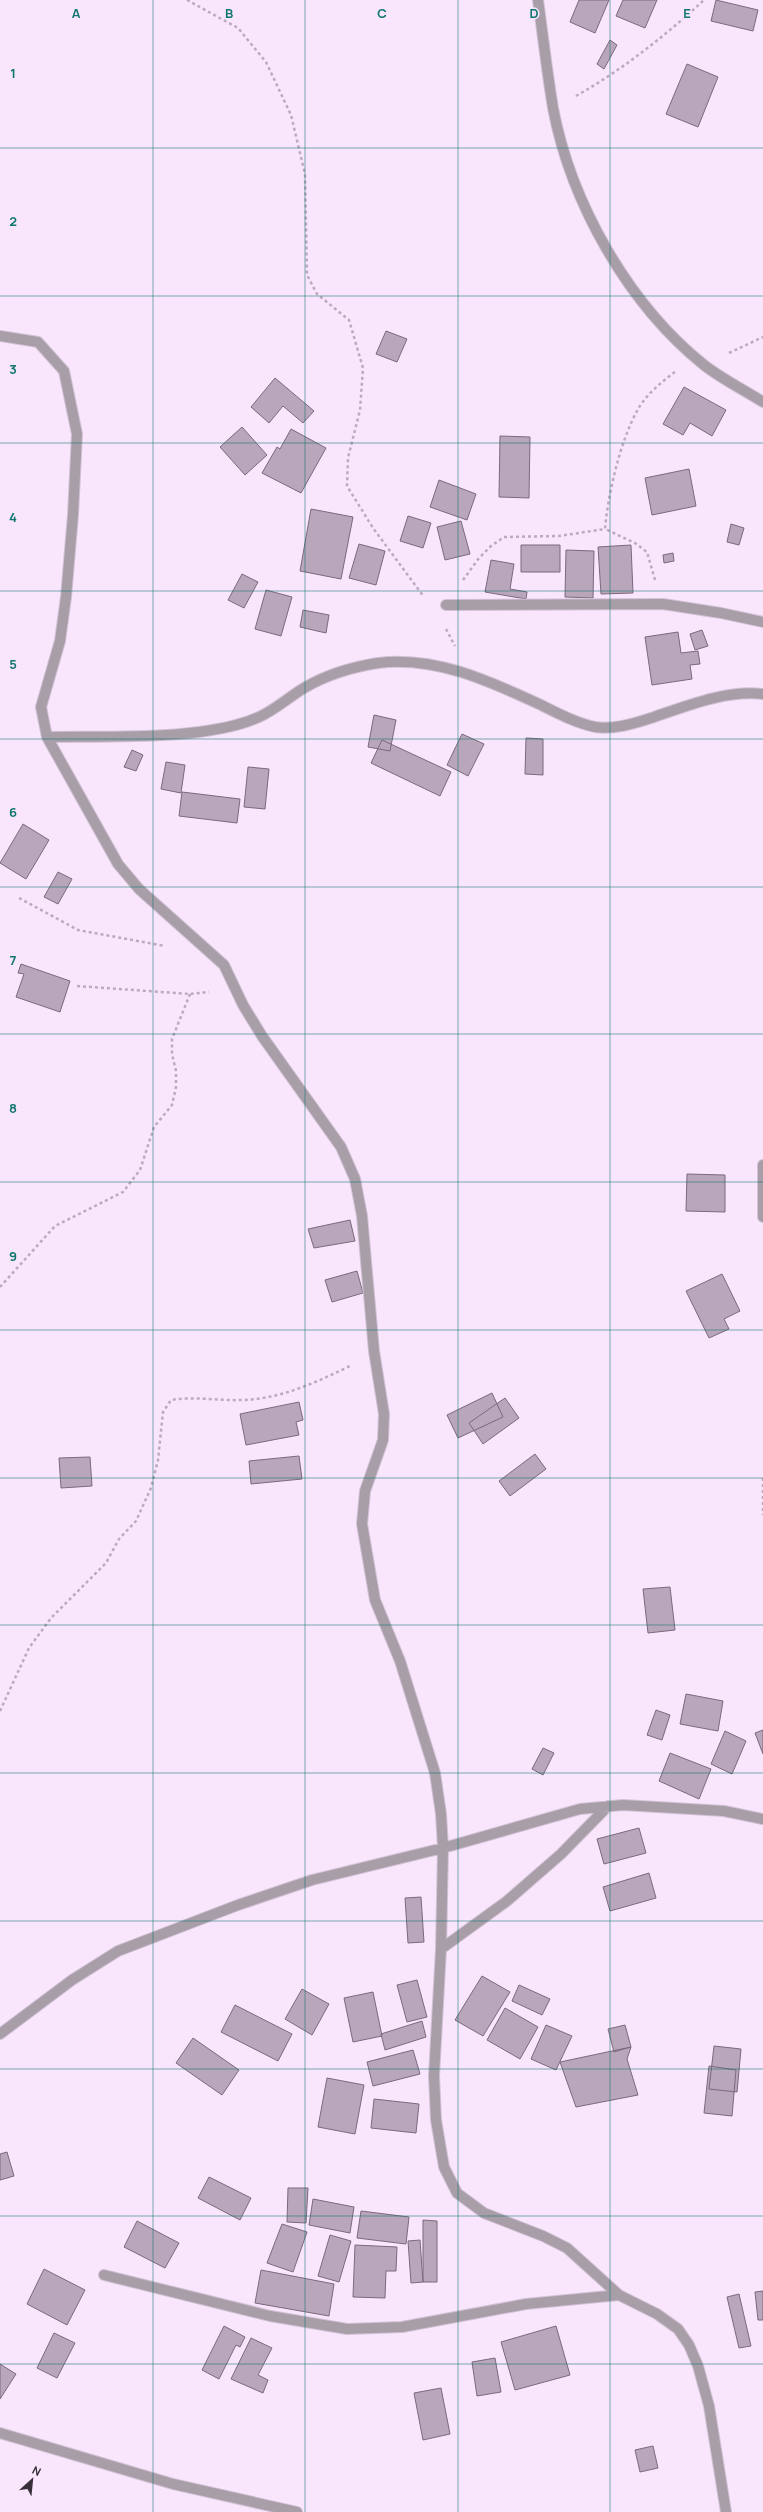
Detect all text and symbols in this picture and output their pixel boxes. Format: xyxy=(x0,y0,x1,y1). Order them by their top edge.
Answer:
text: A xyxy=(72,4,81,22)
text: B xyxy=(225,4,233,22)
text: C xyxy=(377,4,387,22)
text: D xyxy=(529,4,539,22)
text: E xyxy=(683,4,691,22)
text: 1 xyxy=(10,64,16,82)
text: 2 xyxy=(9,212,17,230)
text: 3 xyxy=(9,360,17,378)
text: 4 xyxy=(9,508,17,526)
text: 5 xyxy=(9,655,17,673)
text: 6 xyxy=(9,803,17,821)
text: 7 xyxy=(10,951,17,969)
text: 8 xyxy=(9,1099,17,1117)
text: 9 xyxy=(9,1247,17,1265)
north arrow xyxy=(12,2460,52,2500)
text: N xyxy=(30,2462,44,2479)

